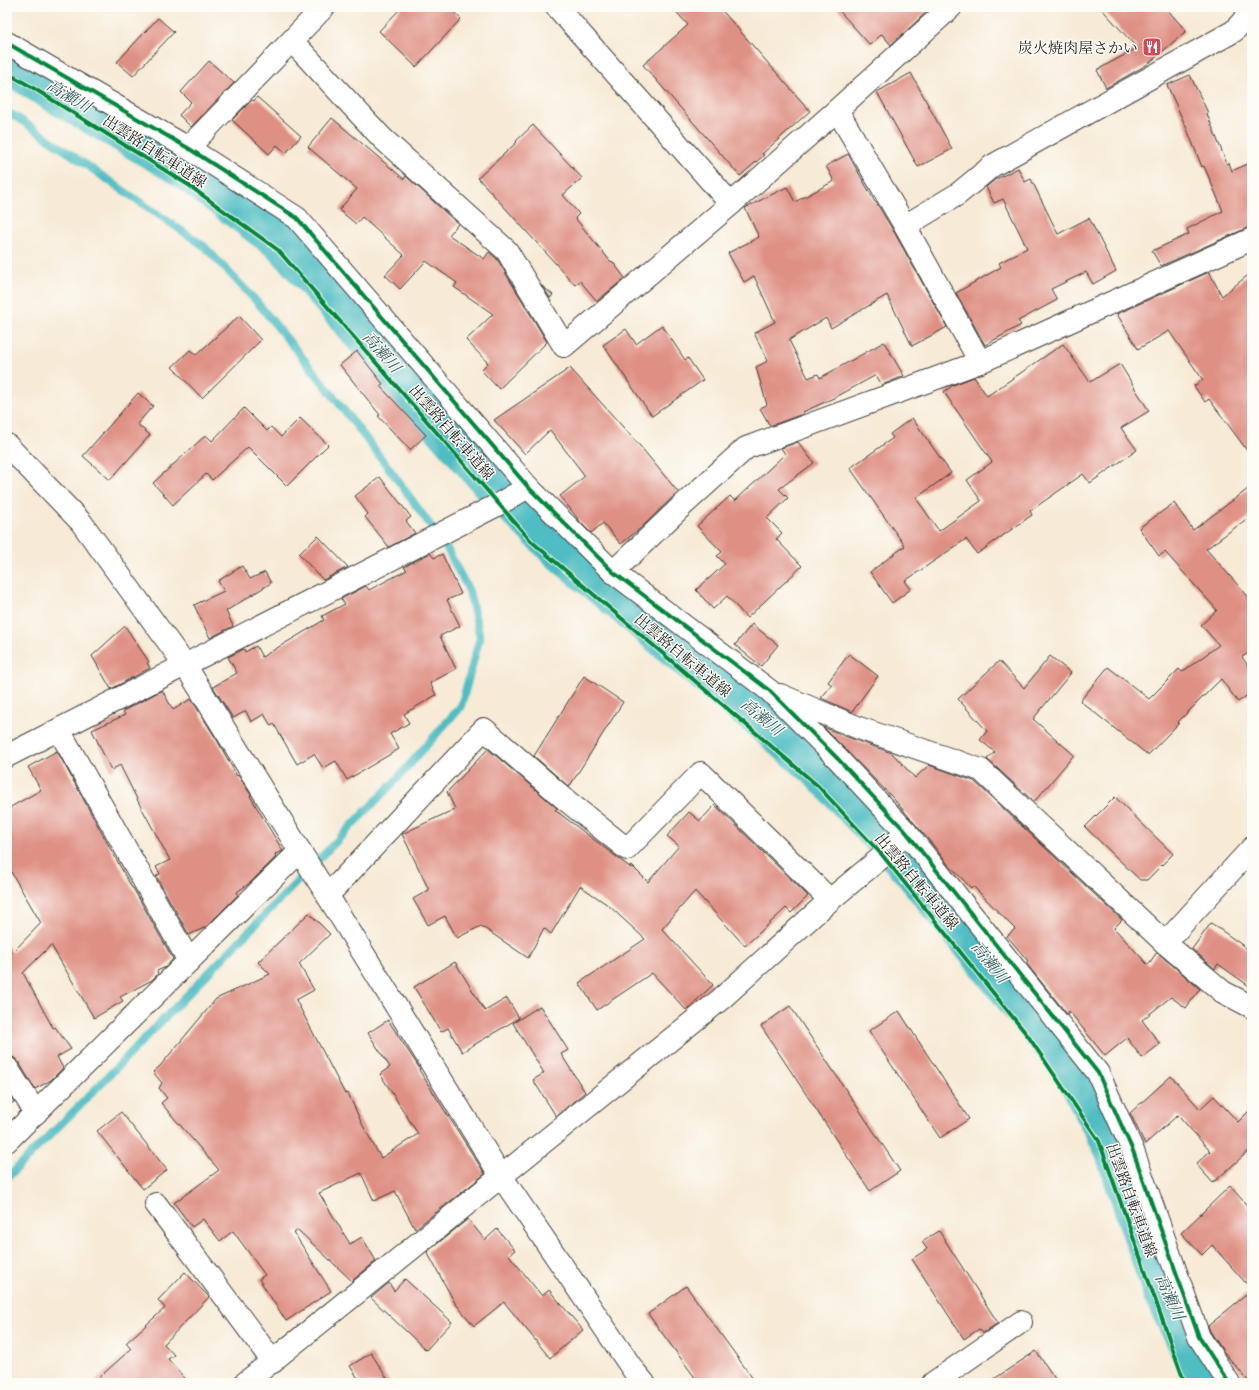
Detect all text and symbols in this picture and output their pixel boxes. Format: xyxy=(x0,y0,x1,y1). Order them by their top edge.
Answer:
restaurant icon: 炭火焼肉屋さかい xyxy=(1141,36,1163,58)
place label: 炭火焼肉屋さかい xyxy=(1018,38,1138,57)
water label: 高瀬川 xyxy=(43,75,97,118)
street label: 出雲路自転車道線 xyxy=(99,110,211,192)
water label: 高瀬川 xyxy=(358,327,407,379)
street label: 出雲路自転車道線 xyxy=(405,380,499,484)
street label: 出雲路自転車道線 xyxy=(631,609,735,701)
water label: 高瀬川 xyxy=(737,694,789,742)
street label: 出雲路自転車道線 xyxy=(871,829,963,933)
water label: 高瀬川 xyxy=(967,937,1015,989)
street label: 出雲路自転車道線 xyxy=(1103,1140,1161,1260)
water label: 高瀬川 xyxy=(1151,1271,1190,1325)

